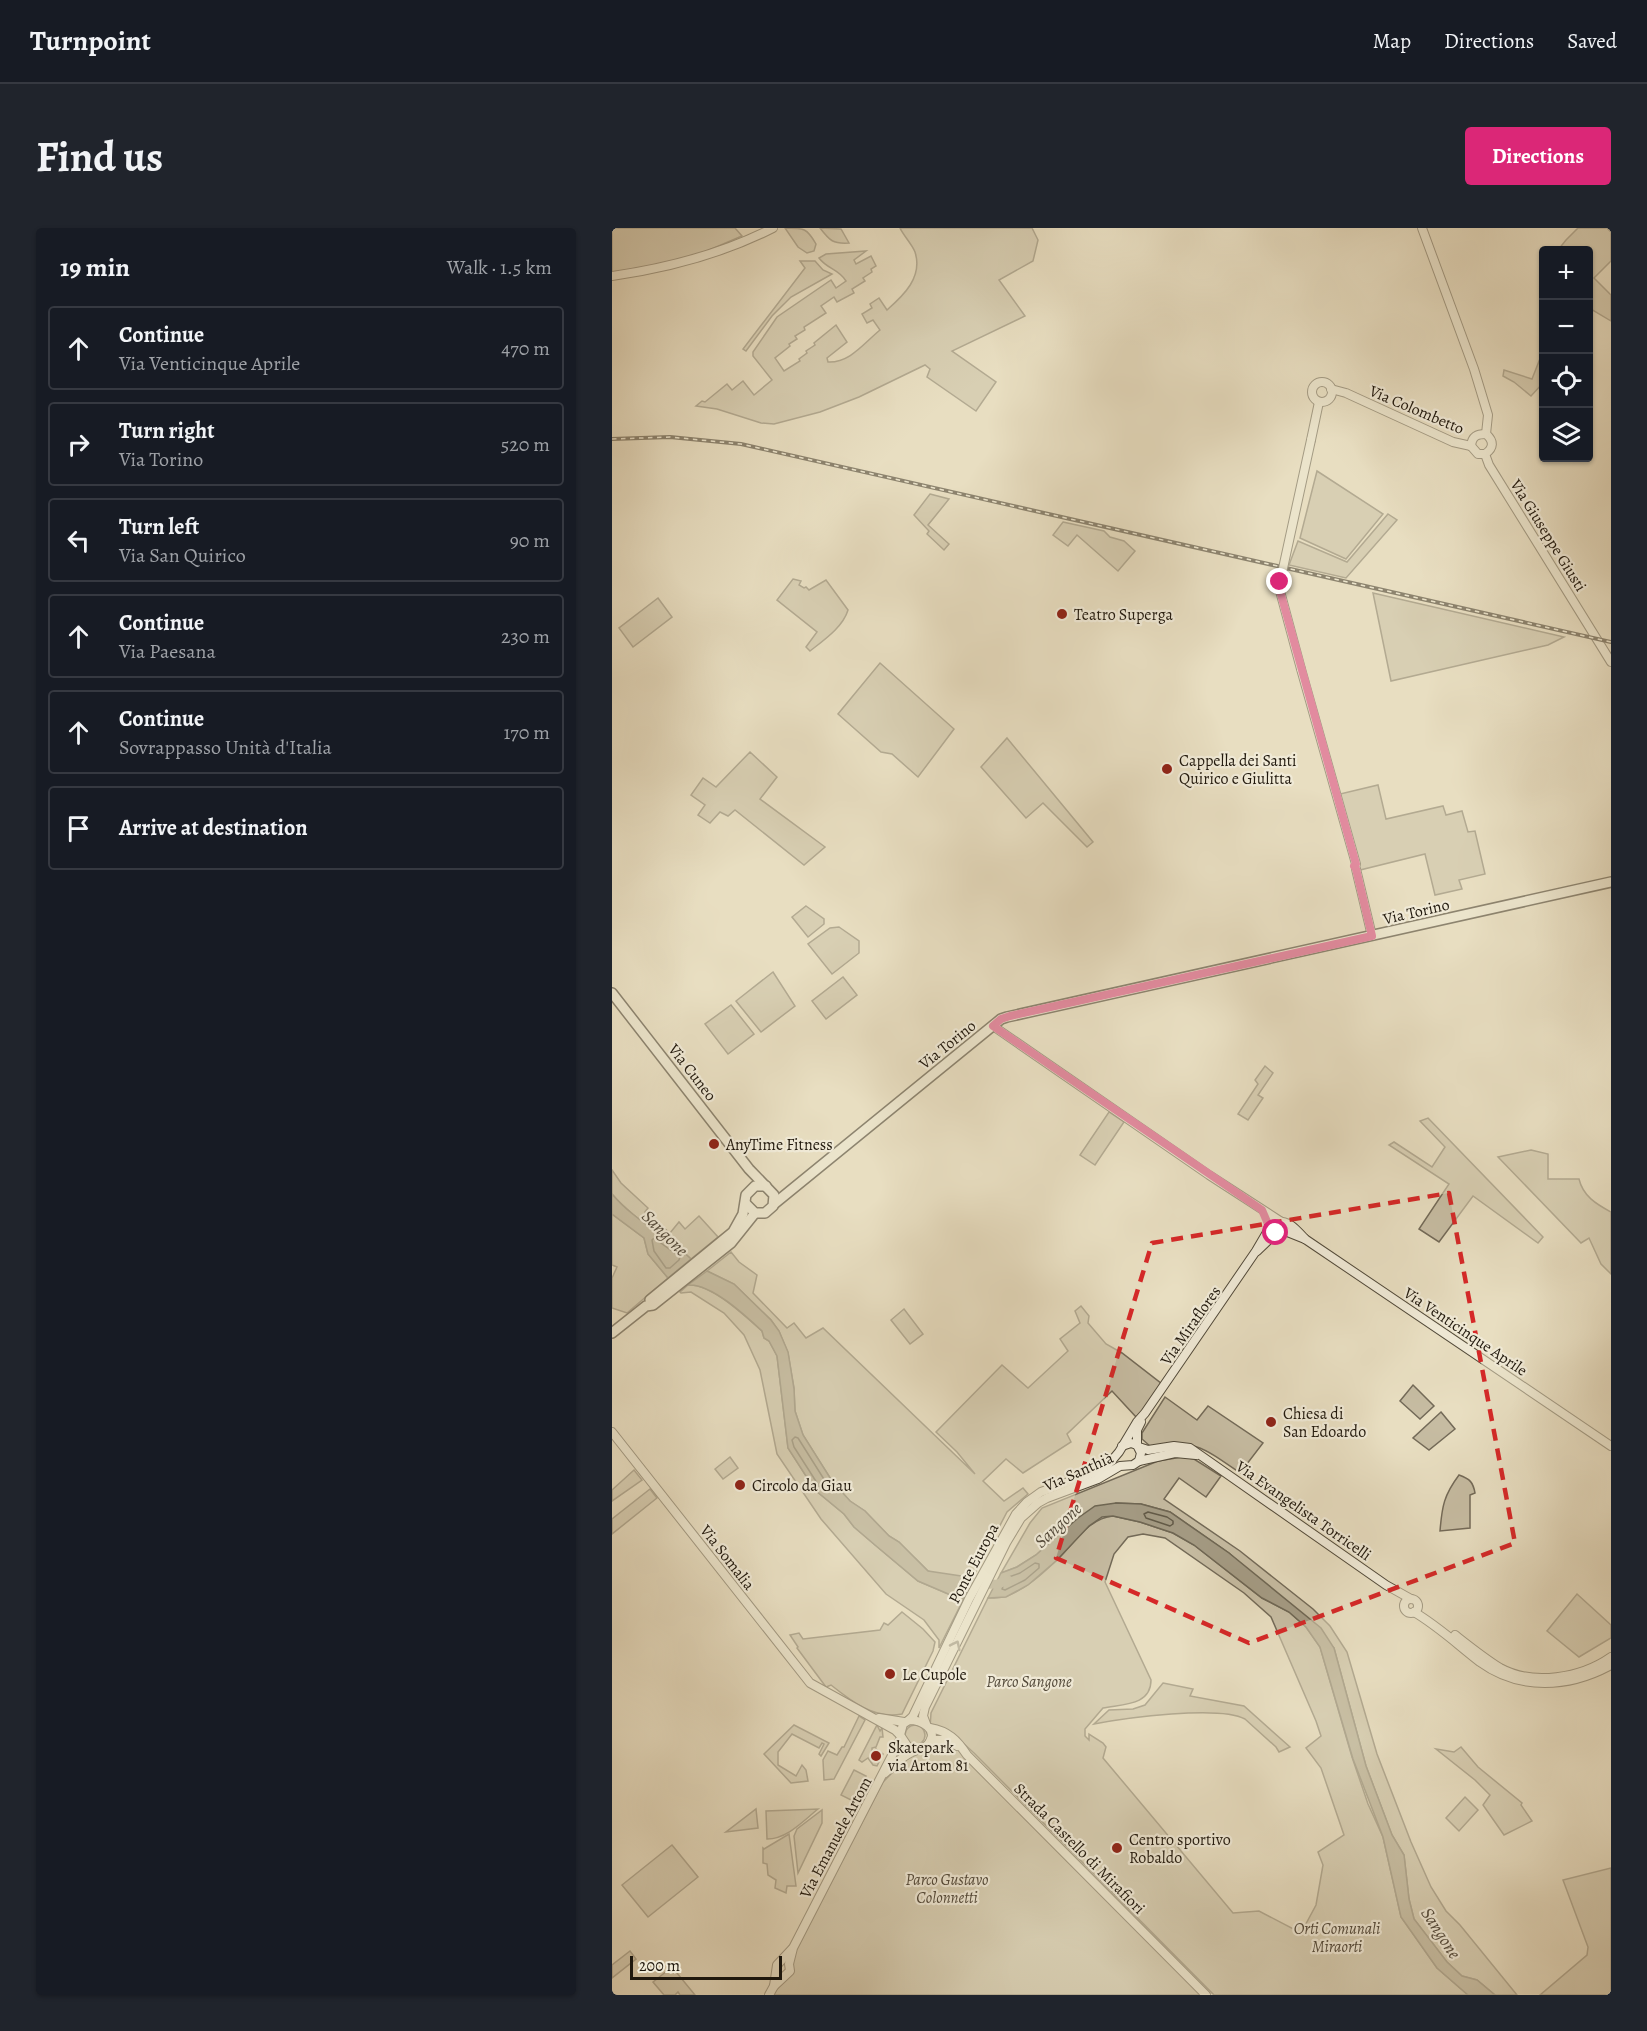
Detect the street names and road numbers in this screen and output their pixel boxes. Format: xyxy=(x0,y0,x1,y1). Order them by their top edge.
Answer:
street label: Via Colombetto xyxy=(1365,380,1467,440)
street label: Via Giuseppe Giusti xyxy=(1504,474,1591,596)
street label: Via Torino xyxy=(1380,894,1452,930)
street label: Via Torino xyxy=(914,1015,981,1075)
street label: Via Cuneo xyxy=(662,1039,721,1106)
street label: Via Miraflores xyxy=(1155,1281,1226,1371)
street label: Via Venticinque Aprile xyxy=(1398,1282,1532,1382)
street label: Via Santhià xyxy=(1039,1447,1117,1498)
street label: Via Evangelista Torricelli xyxy=(1230,1455,1376,1566)
street label: Ponte Europa xyxy=(943,1519,1005,1608)
street label: Via Somalia xyxy=(694,1520,760,1595)
street label: Via Emanuele Artom xyxy=(794,1773,877,1903)
street label: Strada Castello di Mirafiori xyxy=(1009,1778,1150,1919)

